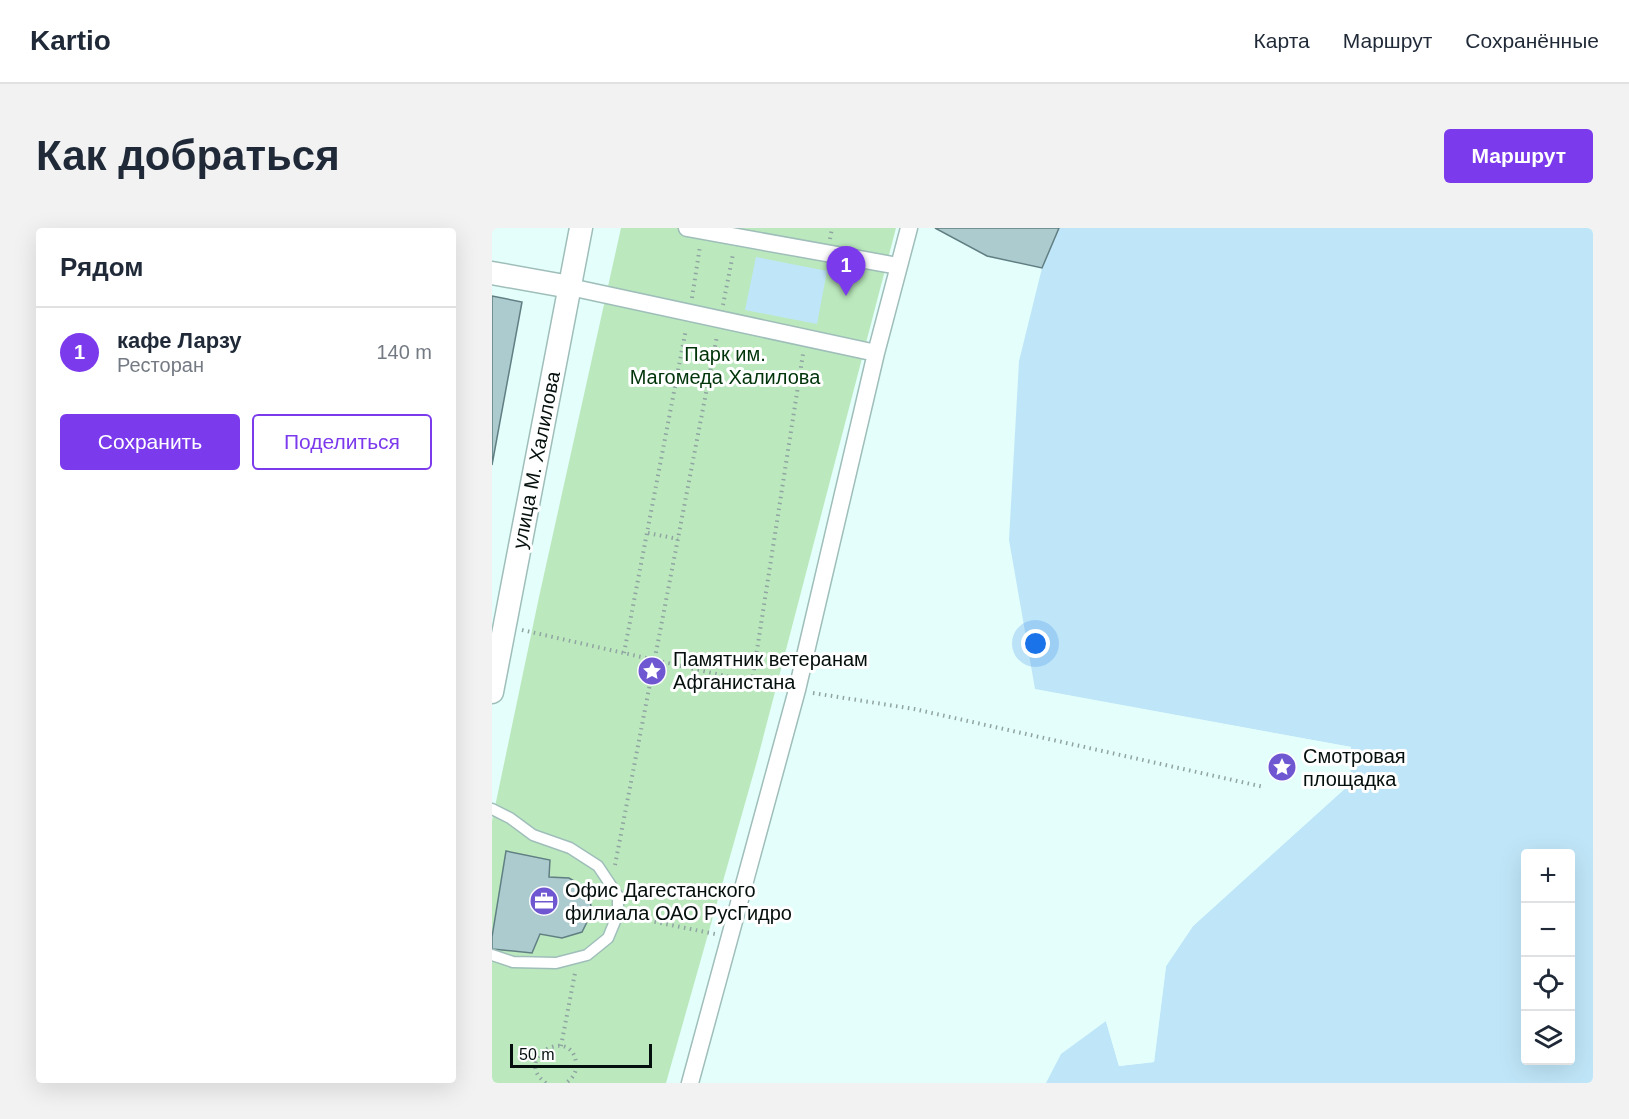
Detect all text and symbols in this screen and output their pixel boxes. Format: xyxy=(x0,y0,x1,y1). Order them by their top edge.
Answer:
text: Kartio xyxy=(30,25,111,56)
text: Карта xyxy=(1254,29,1310,52)
text: Маршрут xyxy=(1343,29,1432,52)
text: Сохранённые xyxy=(1465,29,1599,52)
button: Маршрут xyxy=(1444,129,1593,183)
text: Как добраться xyxy=(36,132,340,179)
pin: 1 xyxy=(826,247,866,296)
text: Рядом xyxy=(60,252,143,282)
text: кафе Ларзу xyxy=(117,328,242,353)
text: 1 xyxy=(74,341,85,363)
text: 140 m xyxy=(376,341,432,363)
park label: Парк им. Магомеда Халилова xyxy=(630,343,821,388)
text: Ресторан xyxy=(117,354,204,376)
street label: улица М. Халилова xyxy=(508,369,564,551)
button: Сохранить xyxy=(60,414,240,470)
button: Поделиться xyxy=(252,414,432,470)
your location xyxy=(1021,629,1050,658)
place label: Памятник ветеранам Афганистана xyxy=(673,648,868,693)
place icon: Памятник ветеранам Афганистана xyxy=(636,655,668,687)
place label: Смотровая площадка xyxy=(1303,745,1406,790)
place icon: Смотровая площадка xyxy=(1266,751,1298,783)
map controls xyxy=(1521,849,1575,1065)
button: + xyxy=(1521,849,1575,903)
place label: Офис Дагестанского филиала ОАО РусГидро xyxy=(565,879,792,924)
office icon: Офис Дагестанского филиала ОАО РусГидро xyxy=(528,885,560,917)
button: − xyxy=(1521,903,1575,957)
button: locate xyxy=(1521,957,1575,1011)
button: layers xyxy=(1521,1011,1575,1065)
scale bar xyxy=(510,1041,652,1068)
text: 50 m xyxy=(519,1046,555,1063)

